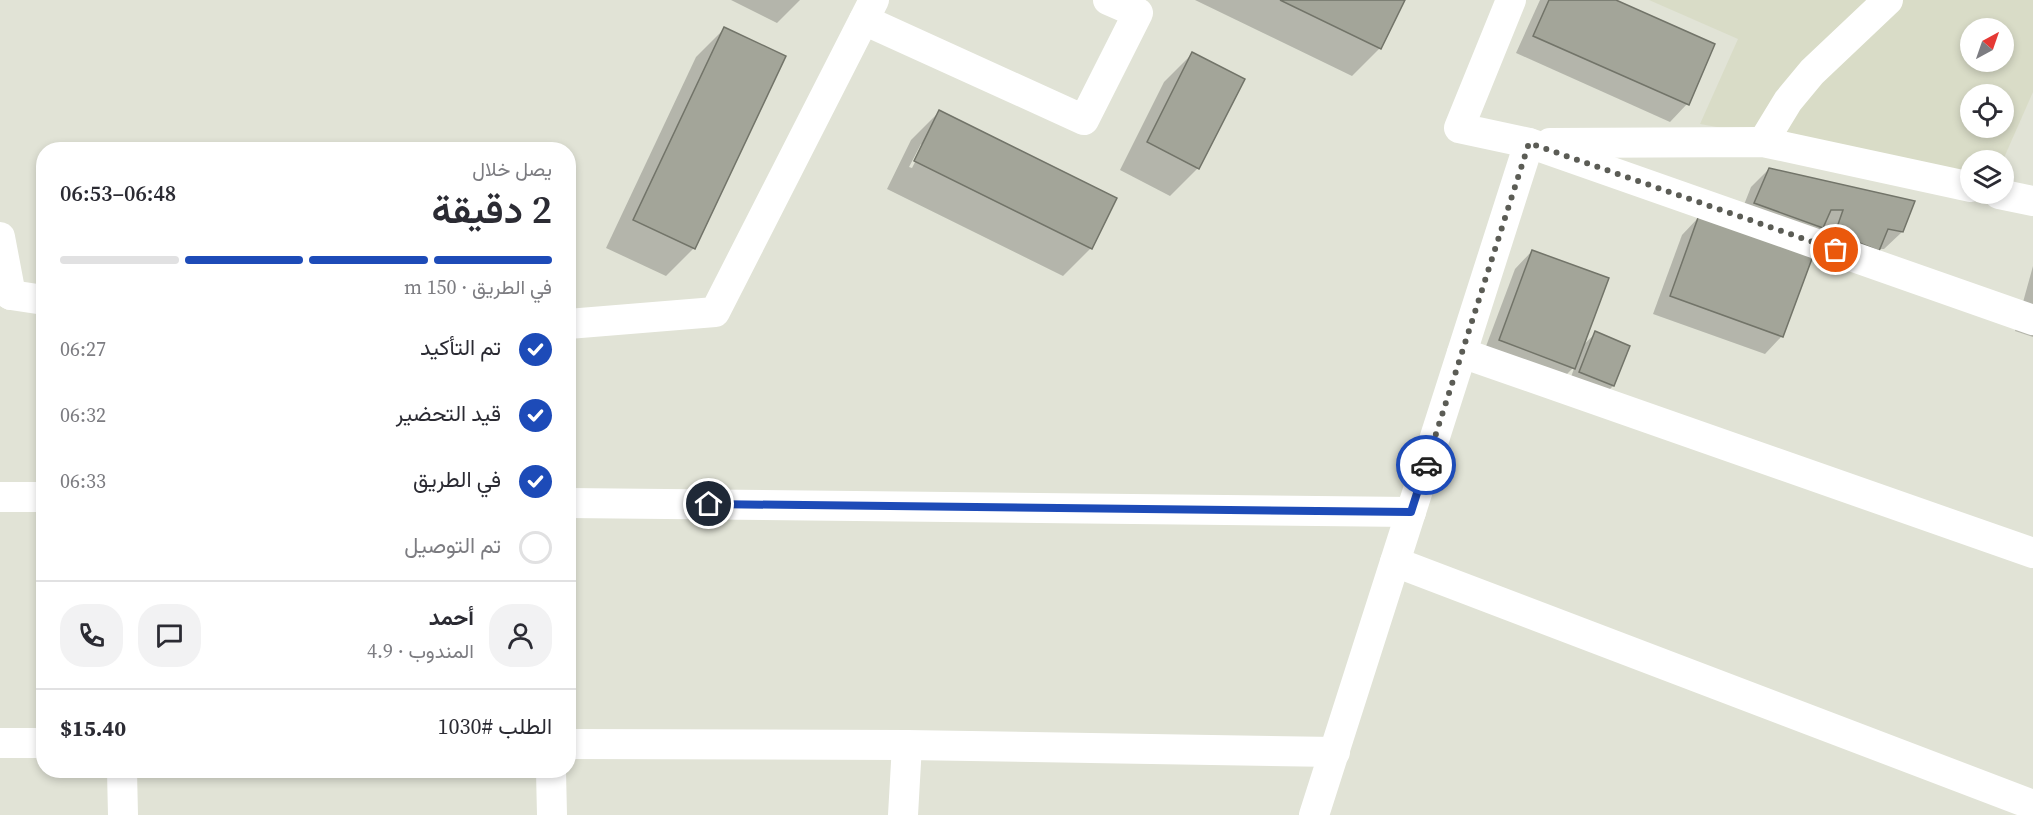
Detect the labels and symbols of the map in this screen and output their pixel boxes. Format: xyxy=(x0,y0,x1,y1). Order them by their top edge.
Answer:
north arrow xyxy=(1960,18,2014,72)
pin xyxy=(1810,224,1861,275)
courier xyxy=(1396,435,1456,495)
pin xyxy=(683,478,734,529)

